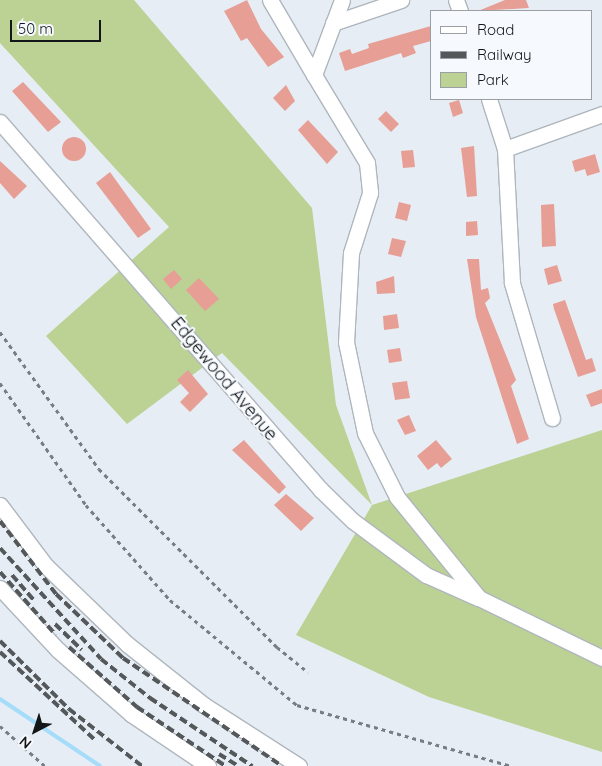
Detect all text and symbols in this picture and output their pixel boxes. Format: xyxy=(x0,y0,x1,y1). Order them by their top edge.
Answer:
scale bar xyxy=(12,10,104,42)
legend xyxy=(430,10,592,100)
text: 50 m xyxy=(18,19,53,38)
text: Road xyxy=(477,20,514,39)
text: Railway xyxy=(477,45,532,64)
text: Park xyxy=(477,70,509,89)
street label: Edgewood Avenue xyxy=(166,313,282,445)
north arrow xyxy=(10,706,60,756)
text: N xyxy=(16,732,35,753)

